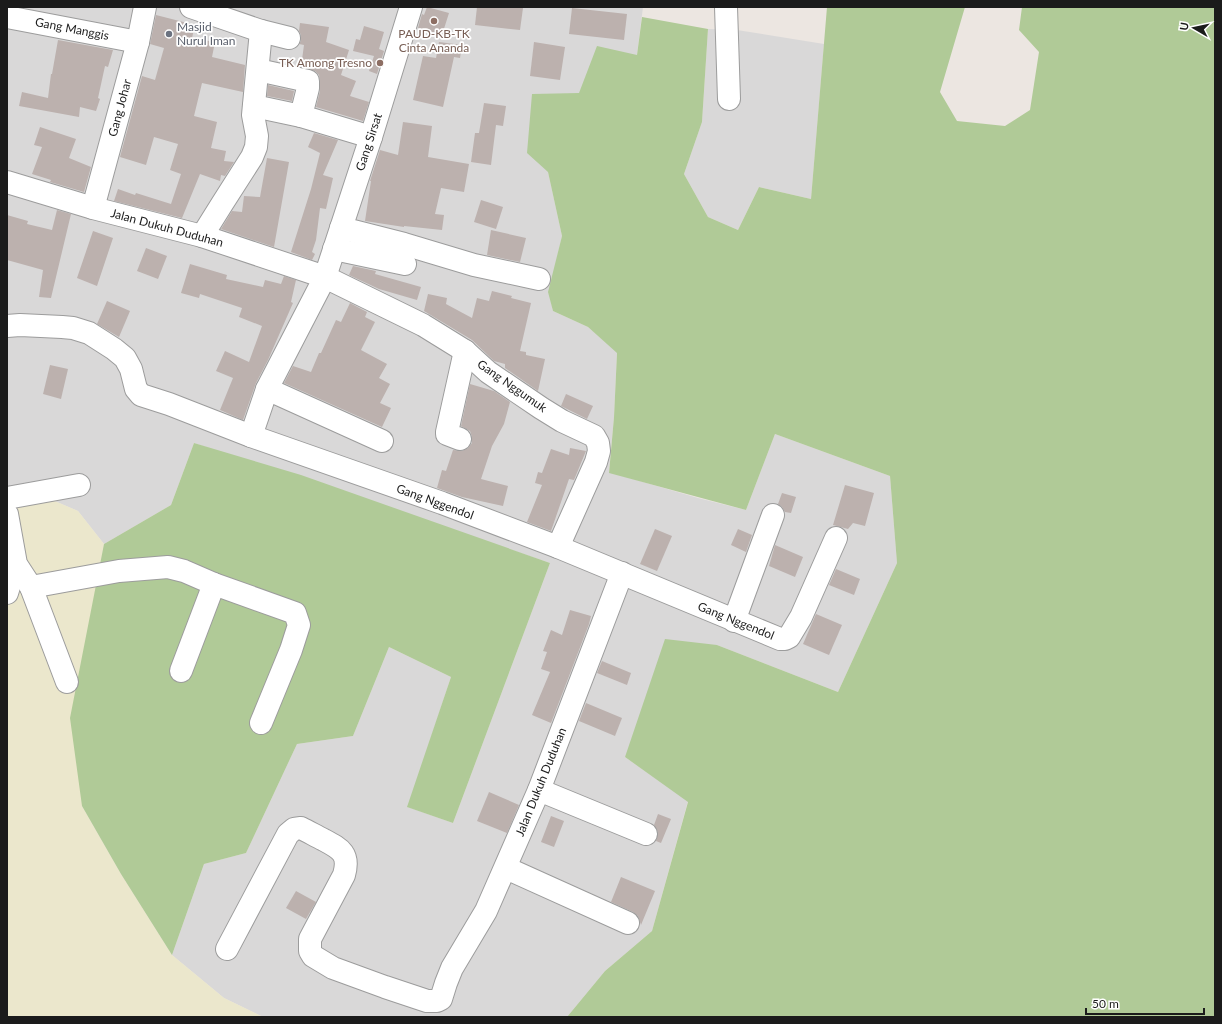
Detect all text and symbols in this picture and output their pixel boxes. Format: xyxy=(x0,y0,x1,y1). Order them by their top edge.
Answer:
north arrow xyxy=(1174,8,1214,48)
street label: Gang Manggis xyxy=(34,14,110,43)
marker: PAUD-KB-TK Cinta Ananda xyxy=(429,16,439,26)
place label: Masjid Nurul Iman xyxy=(177,19,236,48)
text: U xyxy=(1177,21,1191,31)
place label: PAUD-KB-TK Cinta Ananda xyxy=(398,26,470,55)
marker: Masjid Nurul Iman xyxy=(164,29,174,39)
place label: TK Among Tresno xyxy=(279,55,372,70)
marker: TK Among Tresno xyxy=(375,58,385,68)
street label: Gang Johar xyxy=(105,77,135,138)
street label: Gang Sirsat xyxy=(352,110,385,173)
street label: Jalan Dukuh Duduhan xyxy=(109,205,225,250)
street label: Gang Nggumuk xyxy=(475,356,551,416)
street label: Gang Nggendol xyxy=(394,481,476,523)
street label: Gang Nggendol xyxy=(696,598,777,643)
street label: Jalan Dukuh Duduhan xyxy=(512,725,569,838)
scale bar xyxy=(1086,990,1204,1016)
text: 50 m xyxy=(1092,996,1119,1011)

